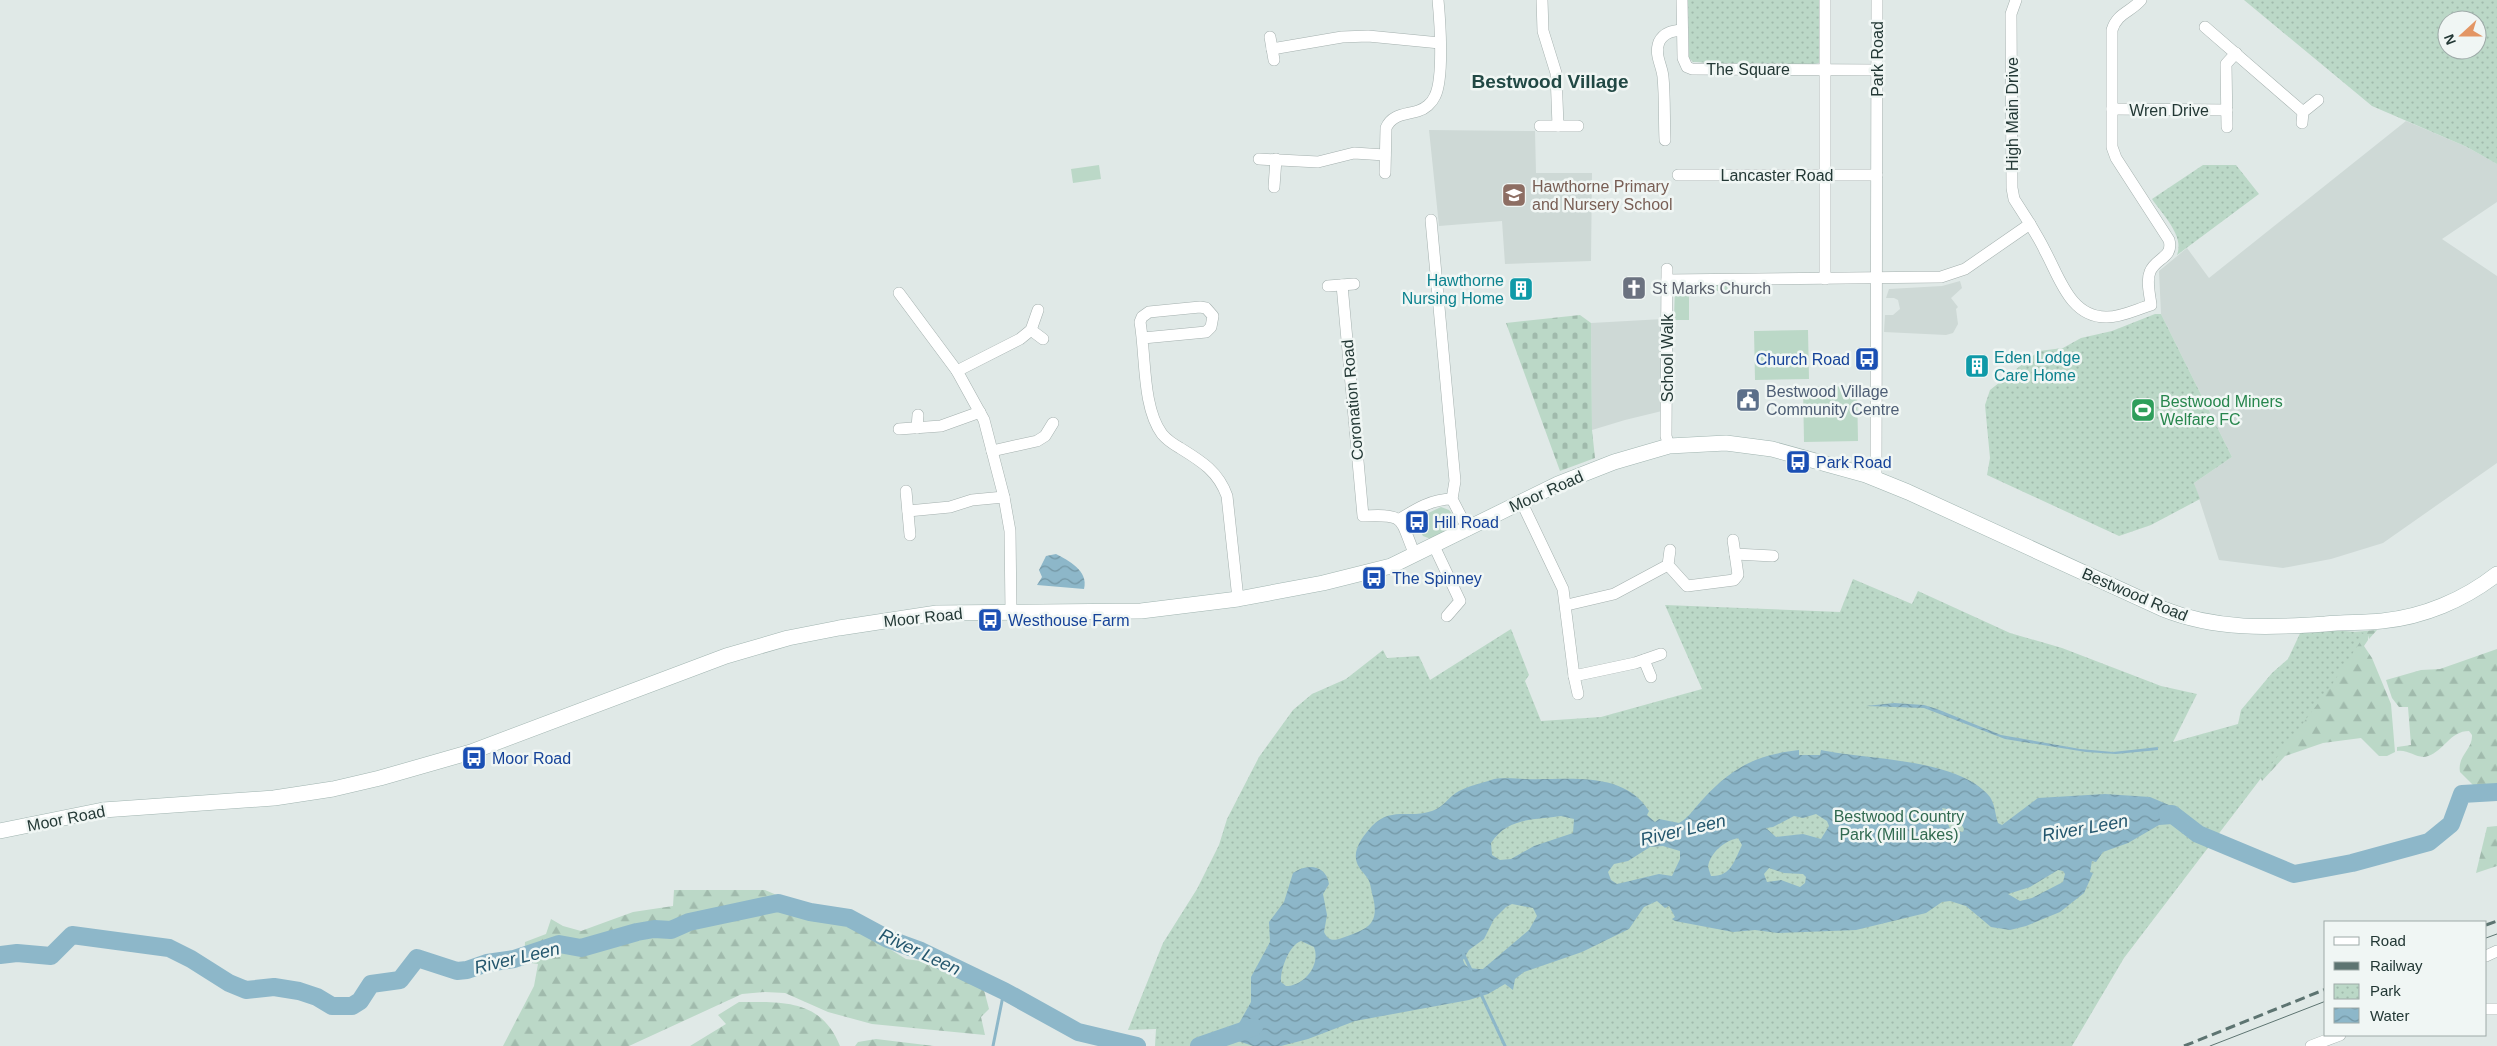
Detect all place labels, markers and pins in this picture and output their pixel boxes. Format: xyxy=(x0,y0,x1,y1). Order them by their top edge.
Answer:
place label: Hawthorne Primary and Nursery School xyxy=(1532,178,1673,213)
school or university icon: Hawthorne Primary and Nursery School xyxy=(1501,182,1527,208)
place label: Hawthorne Nursing Home xyxy=(1402,272,1504,307)
church icon: St Marks Church xyxy=(1621,275,1647,301)
building icon: Hawthorne Nursing Home xyxy=(1508,276,1534,302)
place label: St Marks Church xyxy=(1652,280,1771,297)
bus stop icon: Church Road xyxy=(1854,346,1880,372)
place label: Eden Lodge Care Home xyxy=(1994,349,2080,384)
place label: Church Road xyxy=(1756,351,1850,368)
building icon: Eden Lodge Care Home xyxy=(1964,353,1990,379)
place label: Bestwood Village Community Centre xyxy=(1766,383,1899,418)
public building icon: Bestwood Village Community Centre xyxy=(1735,387,1761,413)
place label: Bestwood Miners Welfare FC xyxy=(2160,393,2283,428)
sports icon: Bestwood Miners Welfare FC xyxy=(2130,397,2156,423)
bus stop icon: Park Road xyxy=(1785,449,1811,475)
place label: Park Road xyxy=(1816,454,1892,471)
bus stop icon: Hill Road xyxy=(1404,509,1430,535)
place label: Hill Road xyxy=(1434,514,1499,531)
bus stop icon: The Spinney xyxy=(1361,565,1387,591)
place label: The Spinney xyxy=(1392,570,1482,587)
bus stop icon: Westhouse Farm xyxy=(977,607,1003,633)
place label: Westhouse Farm xyxy=(1008,612,1130,629)
bus stop icon: Moor Road xyxy=(461,745,487,771)
place label: Moor Road xyxy=(492,750,571,767)

